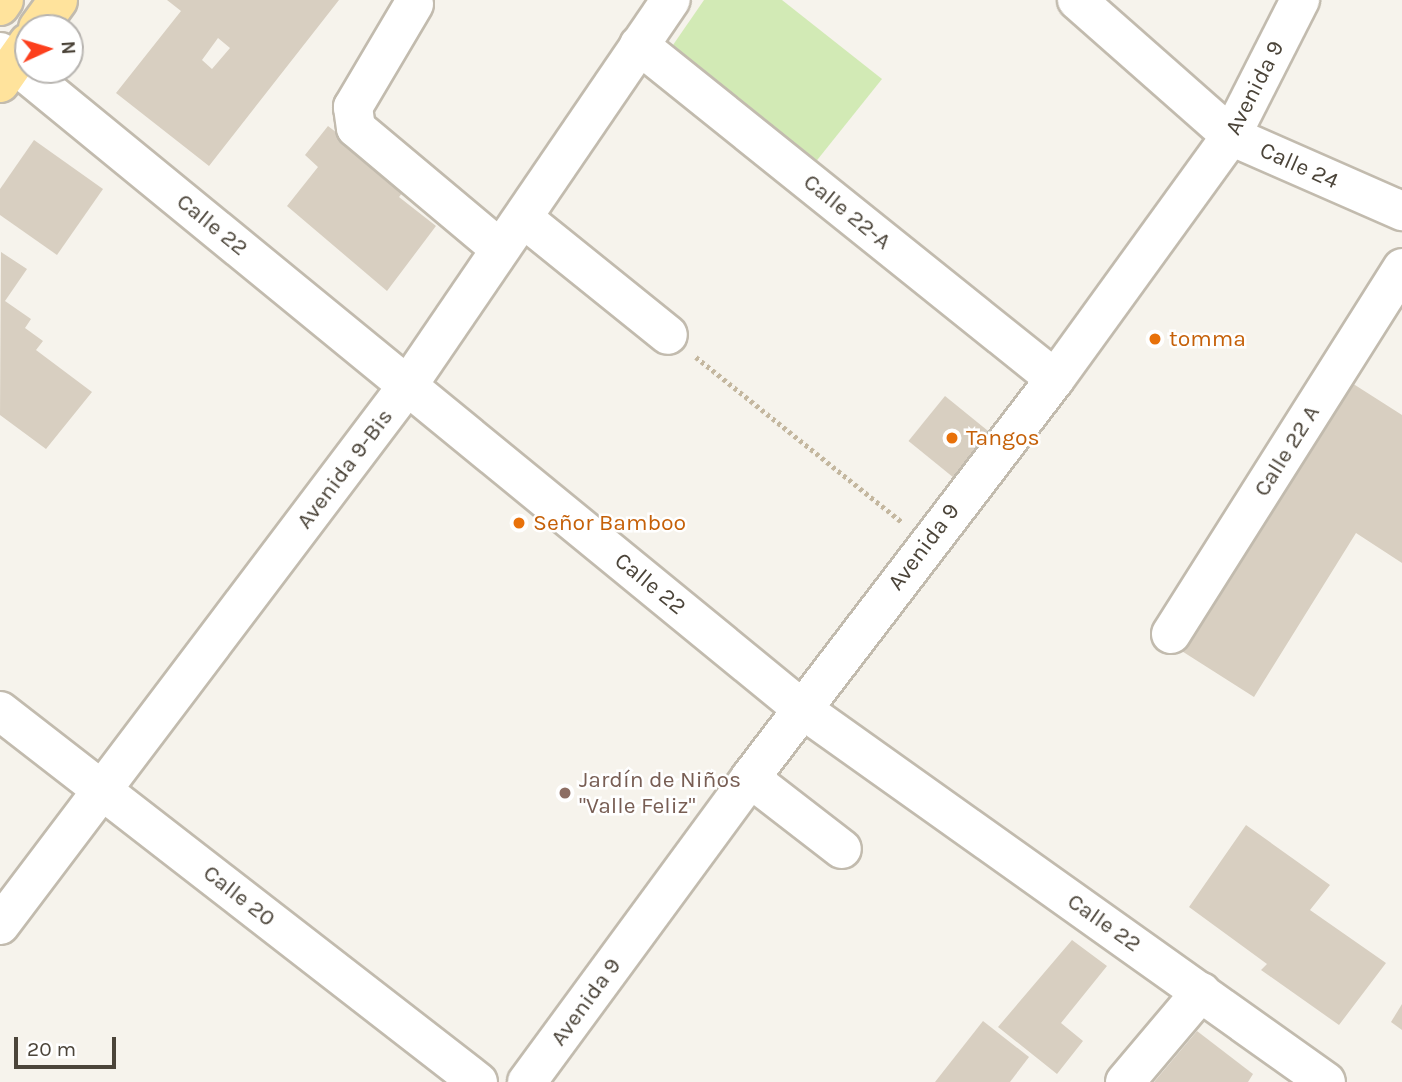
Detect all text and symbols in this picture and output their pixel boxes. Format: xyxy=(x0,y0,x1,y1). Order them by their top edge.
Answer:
north arrow xyxy=(14,14,84,84)
street label: Avenida 9 xyxy=(1220,36,1290,140)
text: N xyxy=(57,40,79,55)
street label: Calle 24 xyxy=(1255,136,1343,196)
street label: Calle 22-A xyxy=(798,168,896,256)
street label: Calle 22 xyxy=(171,188,253,262)
place label: tomma xyxy=(1169,325,1246,353)
marker: tomma xyxy=(1147,331,1163,347)
street label: Calle 22 A xyxy=(1248,400,1326,502)
street label: Avenida 9-Bis xyxy=(291,404,399,534)
place label: Tangos xyxy=(966,424,1040,452)
marker: Tangos xyxy=(944,430,960,446)
street label: Avenida 9 xyxy=(882,498,966,596)
place label: Señor Bamboo xyxy=(533,509,686,537)
marker: Señor Bamboo xyxy=(511,515,527,531)
street label: Calle 22 xyxy=(609,547,691,621)
place label: Jardín de Niños "Valle Feliz" xyxy=(579,766,741,820)
marker: Jardín de Niños "Valle Feliz" xyxy=(557,785,573,801)
street label: Calle 20 xyxy=(197,859,281,933)
street label: Calle 22 xyxy=(1062,888,1146,958)
street label: Avenida 9 xyxy=(545,953,627,1051)
scale bar xyxy=(18,1023,119,1066)
text: 20 m xyxy=(27,1037,76,1061)

